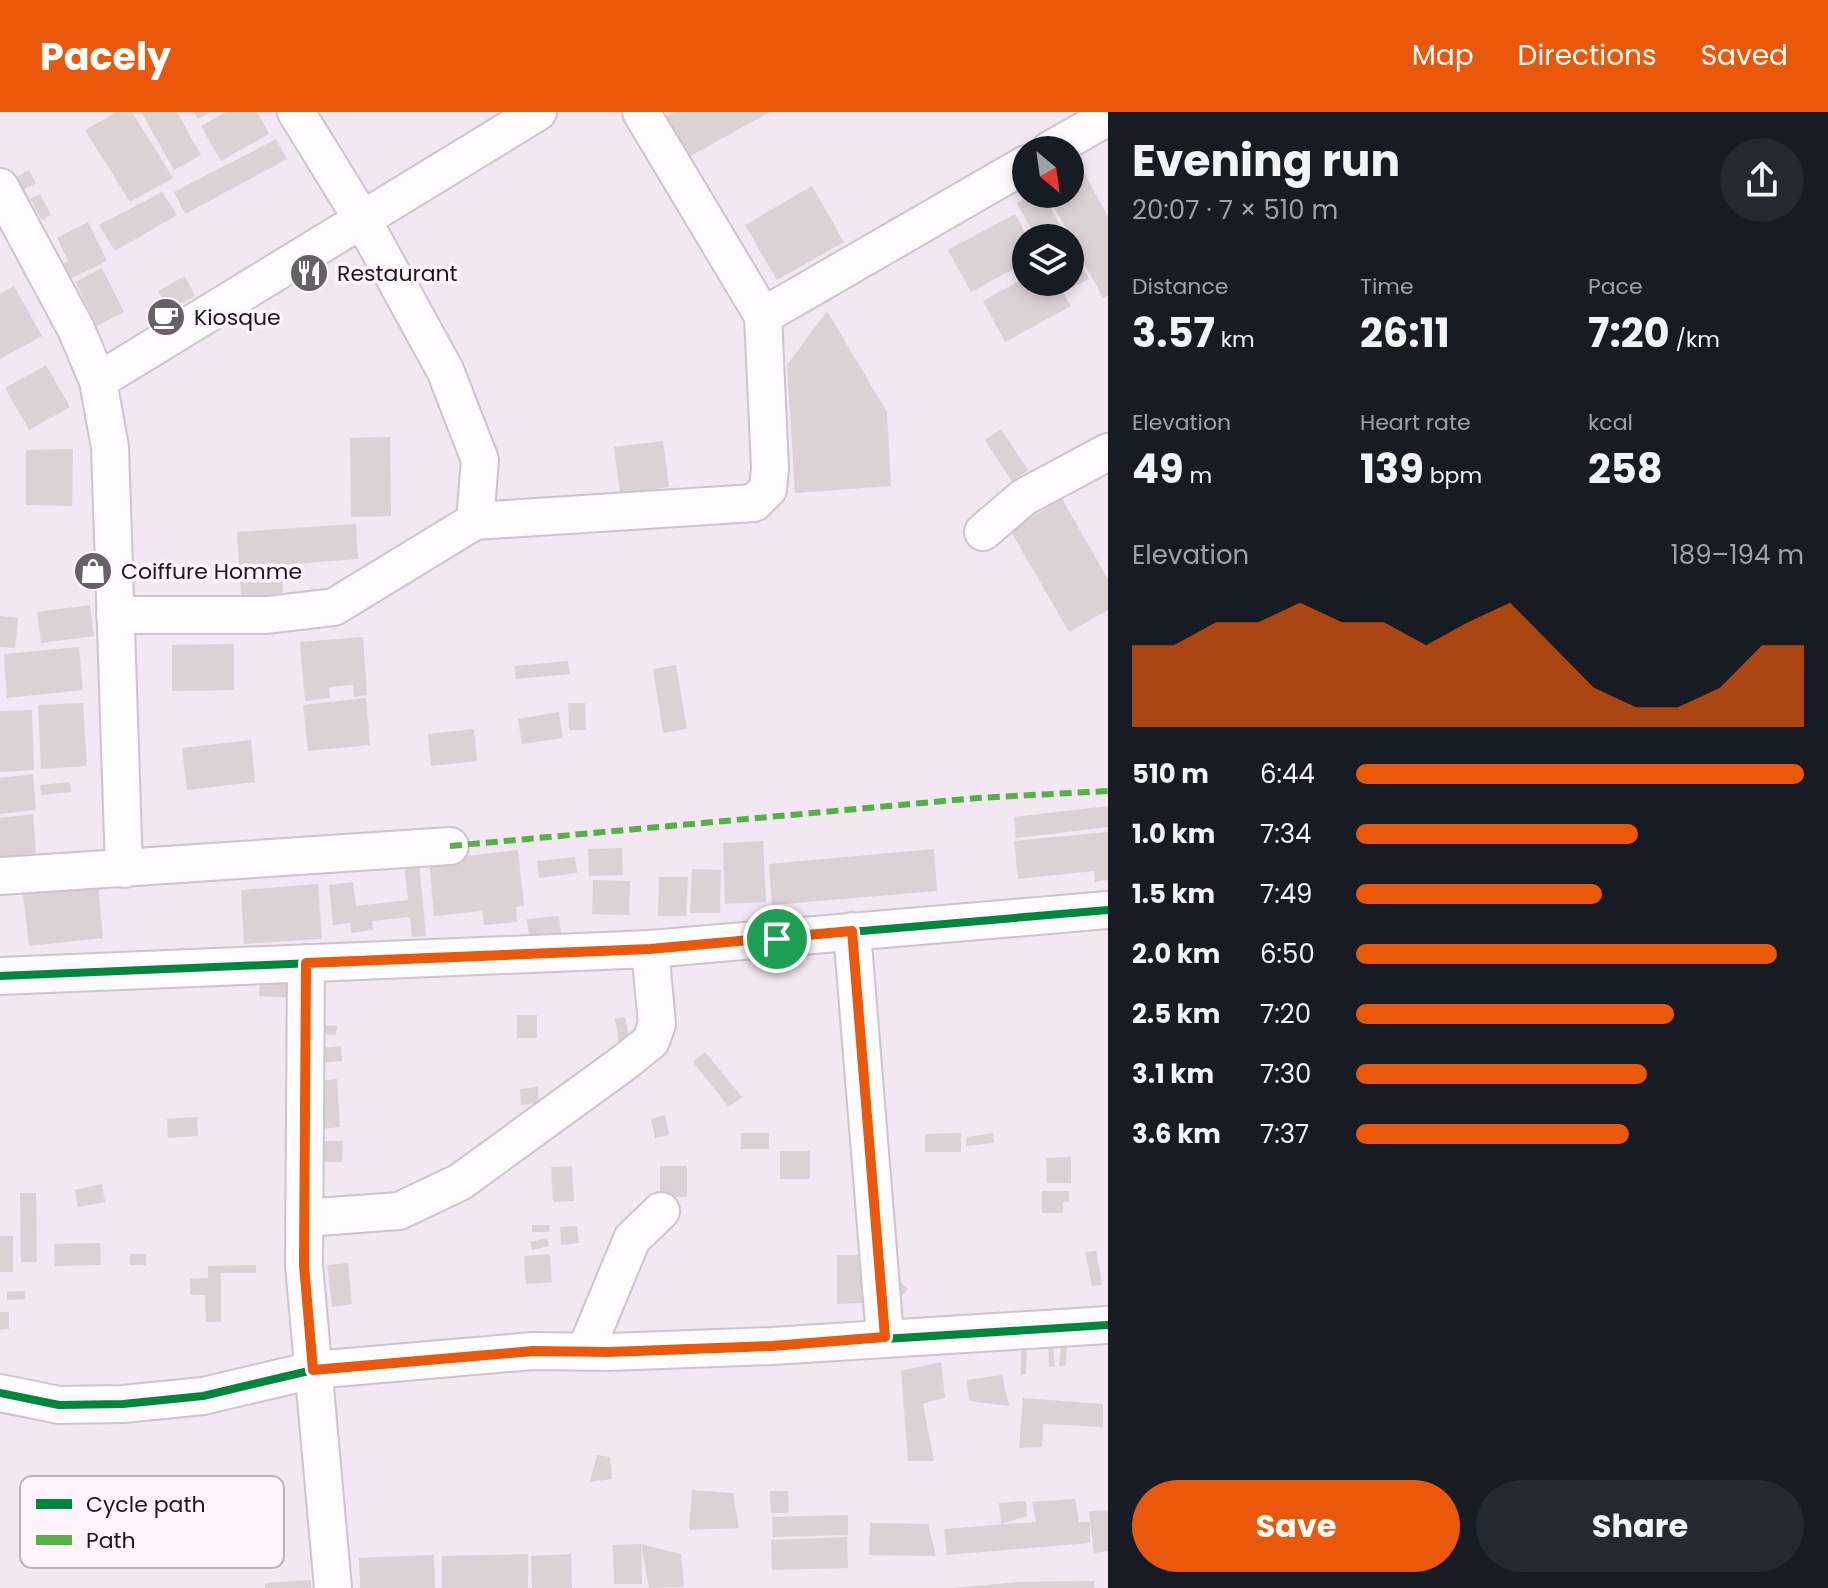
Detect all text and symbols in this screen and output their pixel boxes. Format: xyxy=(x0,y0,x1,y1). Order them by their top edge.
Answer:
text: Pacely xyxy=(40,30,171,83)
text: Map xyxy=(1412,36,1474,75)
text: Directions xyxy=(1518,36,1657,75)
text: Saved xyxy=(1701,36,1788,75)
text: Evening run xyxy=(1132,130,1400,191)
north arrow xyxy=(1012,136,1084,208)
map controls xyxy=(1012,136,1084,296)
button: share xyxy=(1720,138,1804,222)
text: 20:07 · 7 × 510 m xyxy=(1132,192,1338,228)
button: layers xyxy=(1012,224,1084,296)
restaurant icon: Restaurant xyxy=(288,252,330,294)
place label: Restaurant xyxy=(337,258,458,289)
text: Distance xyxy=(1132,271,1228,302)
text: Time xyxy=(1360,271,1414,302)
text: Pace xyxy=(1588,271,1643,302)
cafe icon: Kiosque xyxy=(145,296,187,338)
place label: Kiosque xyxy=(194,302,281,333)
text: 3.57 xyxy=(1132,305,1215,361)
text: 26:11 xyxy=(1360,305,1450,361)
text: 7:20 xyxy=(1588,305,1670,361)
text: km xyxy=(1215,324,1255,355)
text: /km xyxy=(1670,324,1720,355)
text: Elevation xyxy=(1132,407,1231,438)
text: Heart rate xyxy=(1360,407,1471,438)
text: kcal xyxy=(1588,407,1633,438)
text: 49 xyxy=(1132,441,1184,497)
text: 139 xyxy=(1360,441,1424,497)
text: 258 xyxy=(1588,441,1663,497)
text: m xyxy=(1184,460,1212,491)
text: bpm xyxy=(1424,460,1482,491)
text: Elevation xyxy=(1132,537,1249,573)
text: 189–194 m xyxy=(1671,537,1804,573)
shop icon: Coiffure Homme xyxy=(72,550,114,592)
place label: Coiffure Homme xyxy=(121,556,302,587)
text: 510 m xyxy=(1132,756,1209,792)
text: 6:44 xyxy=(1260,756,1315,792)
text: 1.0 km xyxy=(1132,816,1215,852)
text: 7:34 xyxy=(1260,816,1311,852)
text: 1.5 km xyxy=(1132,876,1215,912)
text: 7:49 xyxy=(1260,876,1312,912)
pin xyxy=(743,905,811,973)
icon: arrive xyxy=(755,917,799,961)
text: 2.0 km xyxy=(1132,936,1220,972)
text: 6:50 xyxy=(1260,936,1315,972)
text: 2.5 km xyxy=(1132,996,1220,1032)
text: 7:20 xyxy=(1260,996,1311,1032)
text: 3.1 km xyxy=(1132,1056,1214,1092)
text: 7:30 xyxy=(1260,1056,1311,1092)
text: 3.6 km xyxy=(1132,1116,1221,1152)
text: 7:37 xyxy=(1260,1116,1309,1152)
legend xyxy=(20,1476,284,1568)
button: Save xyxy=(1132,1480,1460,1572)
button: Share xyxy=(1476,1480,1804,1572)
text: Cycle path xyxy=(86,1489,205,1520)
text: Path xyxy=(86,1525,136,1556)

